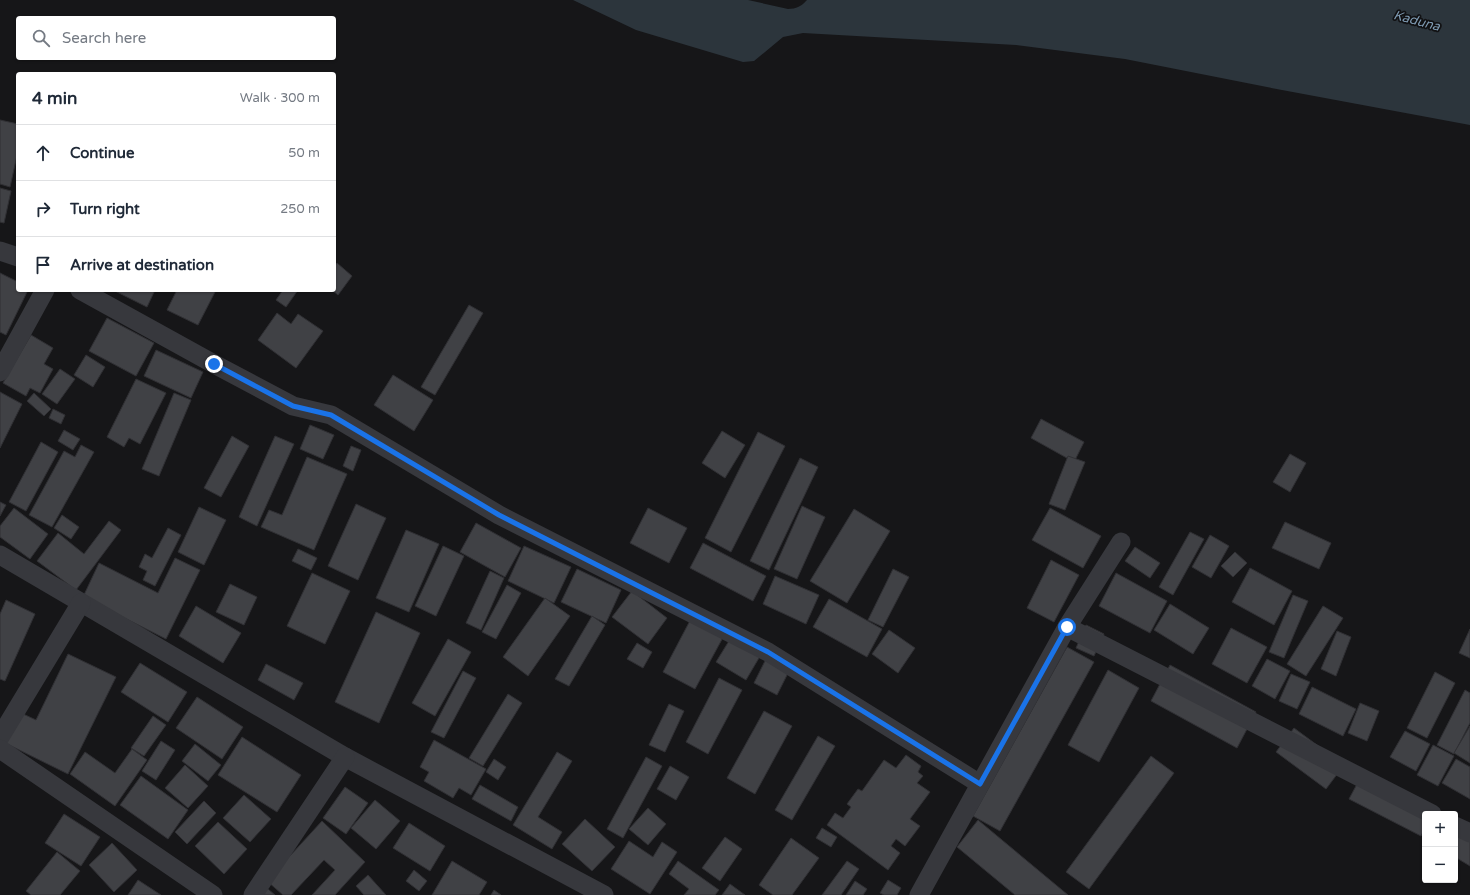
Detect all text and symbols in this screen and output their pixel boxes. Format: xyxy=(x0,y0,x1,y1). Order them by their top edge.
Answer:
water label: Kaduna xyxy=(1392,7,1442,35)
search box xyxy=(16,16,336,60)
icon: search xyxy=(30,27,52,49)
text: Search here xyxy=(62,29,146,47)
text: 4 min xyxy=(32,88,77,109)
text: Walk · 300 m xyxy=(240,90,320,106)
icon: ahead xyxy=(32,142,54,164)
text: Continue xyxy=(70,144,134,162)
text: 50 m xyxy=(288,145,320,161)
icon: right xyxy=(32,198,54,220)
text: Turn right xyxy=(70,200,140,218)
text: 250 m xyxy=(280,201,320,217)
icon: arrive xyxy=(32,254,54,276)
text: Arrive at destination xyxy=(70,256,214,274)
route end xyxy=(205,355,223,373)
route start xyxy=(1058,618,1076,636)
map controls xyxy=(1422,811,1458,883)
button: + xyxy=(1422,811,1458,847)
button: − xyxy=(1422,847,1458,883)

